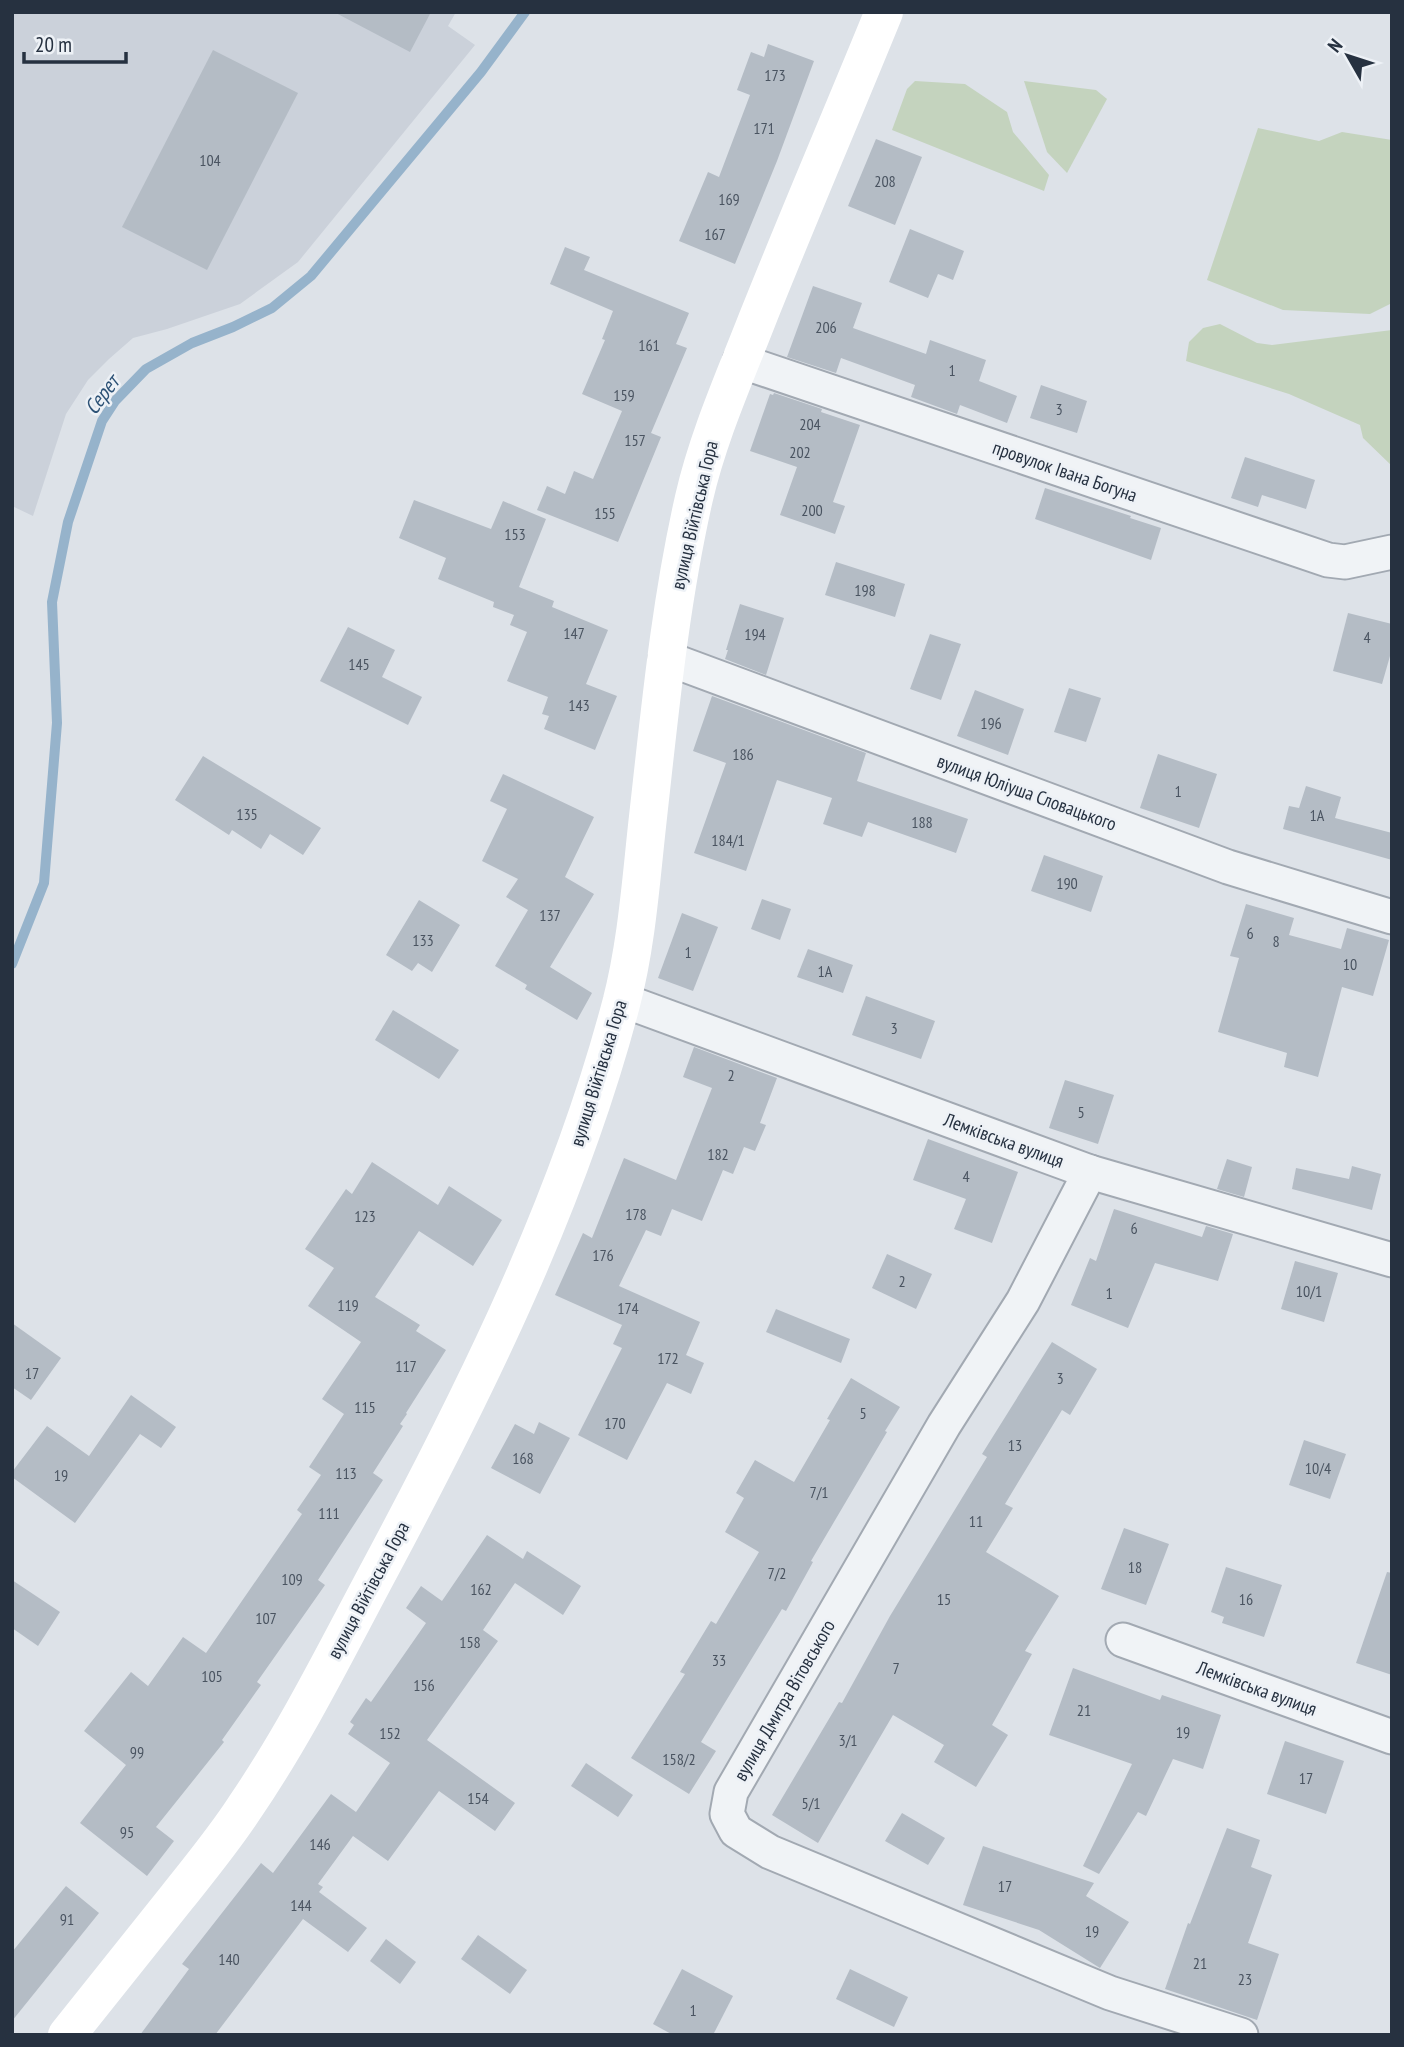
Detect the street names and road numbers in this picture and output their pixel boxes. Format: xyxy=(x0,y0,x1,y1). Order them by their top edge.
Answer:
street label: провулок Івана Богуна xyxy=(990,435,1140,507)
street label: вулиця Війтівська Гора xyxy=(665,438,723,592)
street label: вулиця Юліуша Словацького xyxy=(934,748,1120,836)
street label: вулиця Війтівська Гора xyxy=(564,997,632,1149)
street label: Лемківська вулиця xyxy=(940,1107,1067,1173)
street label: вулиця Війтівська Гора xyxy=(322,1517,414,1663)
street label: вулиця Дмитра Вітовського xyxy=(728,1615,840,1785)
street label: Лемківська вулиця xyxy=(1193,1655,1320,1721)

